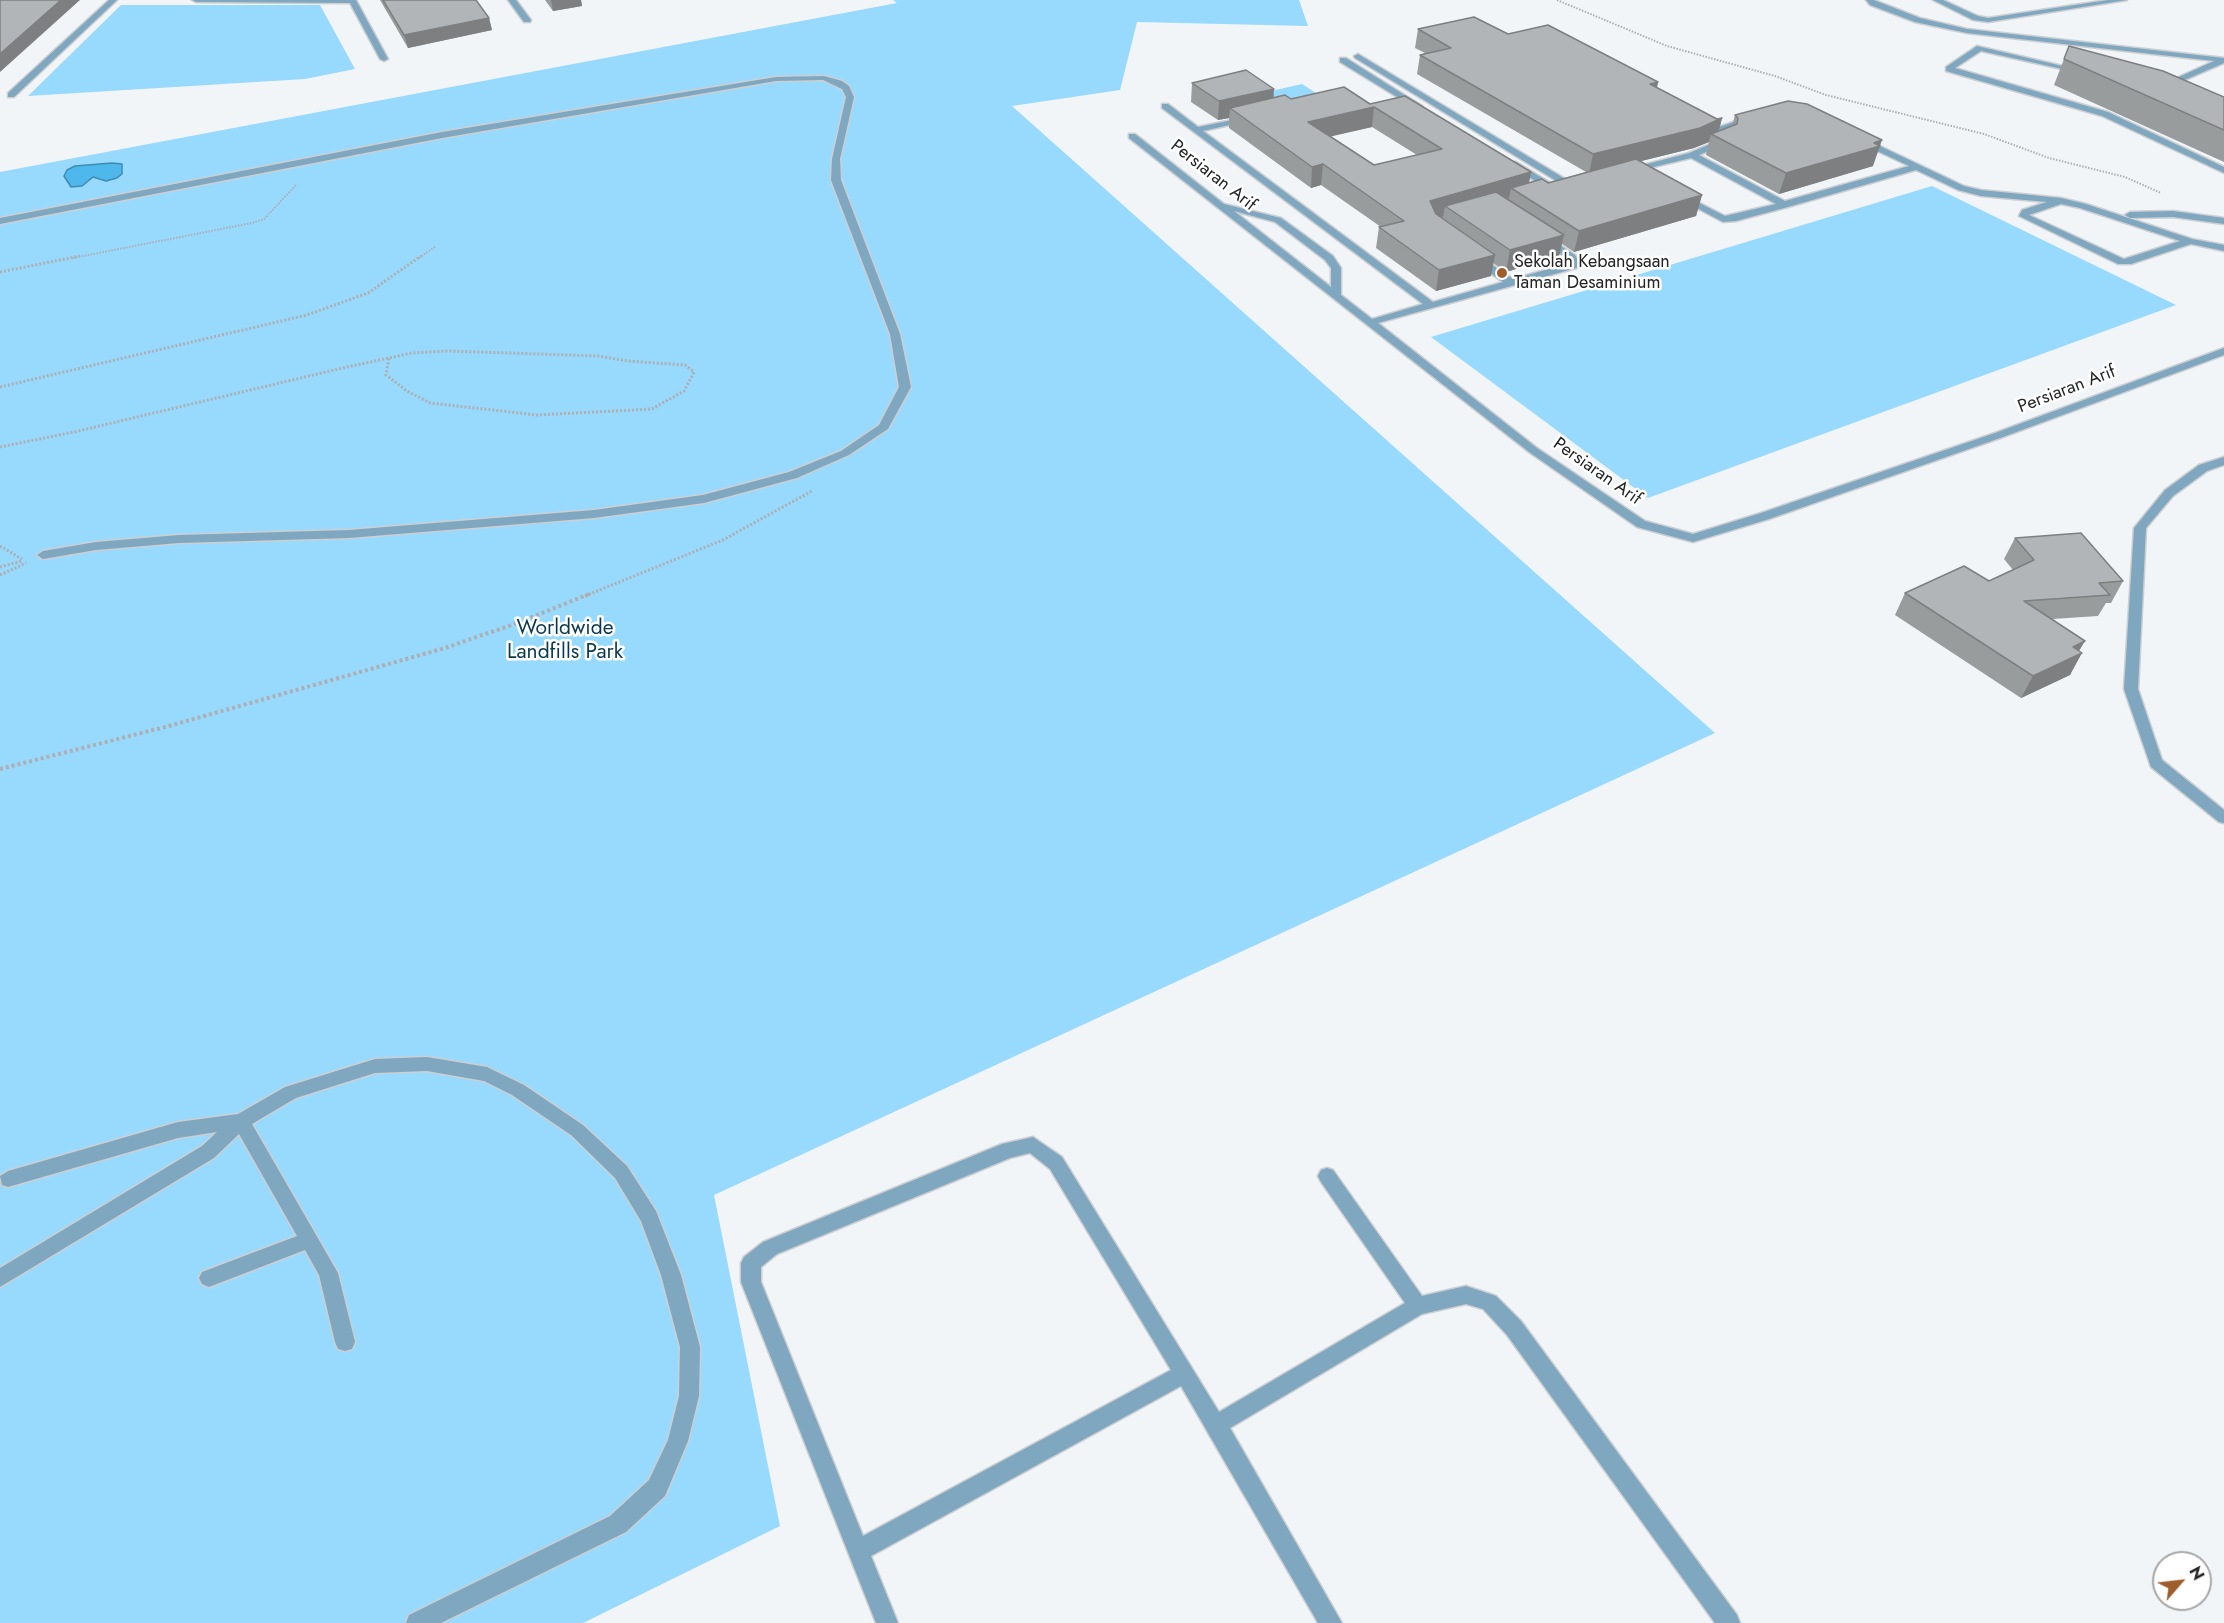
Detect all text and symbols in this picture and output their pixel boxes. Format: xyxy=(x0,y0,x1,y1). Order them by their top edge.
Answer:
street label: Persiaran Arif xyxy=(1166,136,1260,216)
place label: Sekolah Kebangsaan Taman Desaminium xyxy=(1514,252,1670,294)
marker: Sekolah Kebangsaan Taman Desaminium xyxy=(1495,266,1509,280)
street label: Persiaran Arif xyxy=(2015,361,2119,419)
street label: Persiaran Arif xyxy=(1549,434,1645,510)
park label: Worldwide Landfills Park xyxy=(507,616,623,666)
north arrow xyxy=(2152,1551,2212,1611)
text: N xyxy=(2183,1562,2210,1584)

